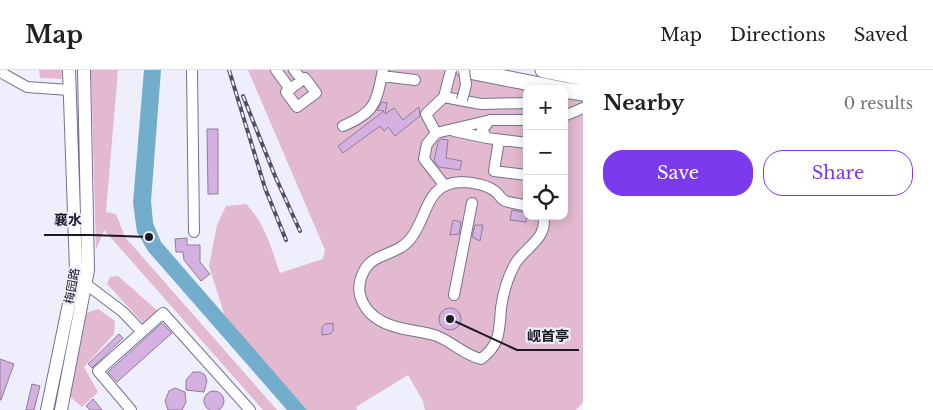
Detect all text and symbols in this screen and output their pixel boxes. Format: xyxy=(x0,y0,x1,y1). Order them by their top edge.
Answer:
text: Map xyxy=(25,20,83,49)
text: Map xyxy=(660,24,702,46)
text: Directions xyxy=(730,24,826,46)
text: Saved xyxy=(854,24,908,46)
map controls xyxy=(523,85,568,220)
button: + xyxy=(523,85,568,130)
text: Nearby xyxy=(603,90,684,116)
text: 0 results xyxy=(844,93,913,113)
button: − xyxy=(523,130,568,175)
button: Save xyxy=(603,150,753,196)
button: Share xyxy=(763,150,913,196)
button: locate xyxy=(523,175,568,220)
callout: 襄水 xyxy=(44,206,92,235)
text: 襄水 xyxy=(54,211,82,229)
street label: 梅园路 xyxy=(61,267,82,305)
callout: 岘首亭 xyxy=(517,321,579,350)
text: 岘首亭 xyxy=(527,327,569,345)

